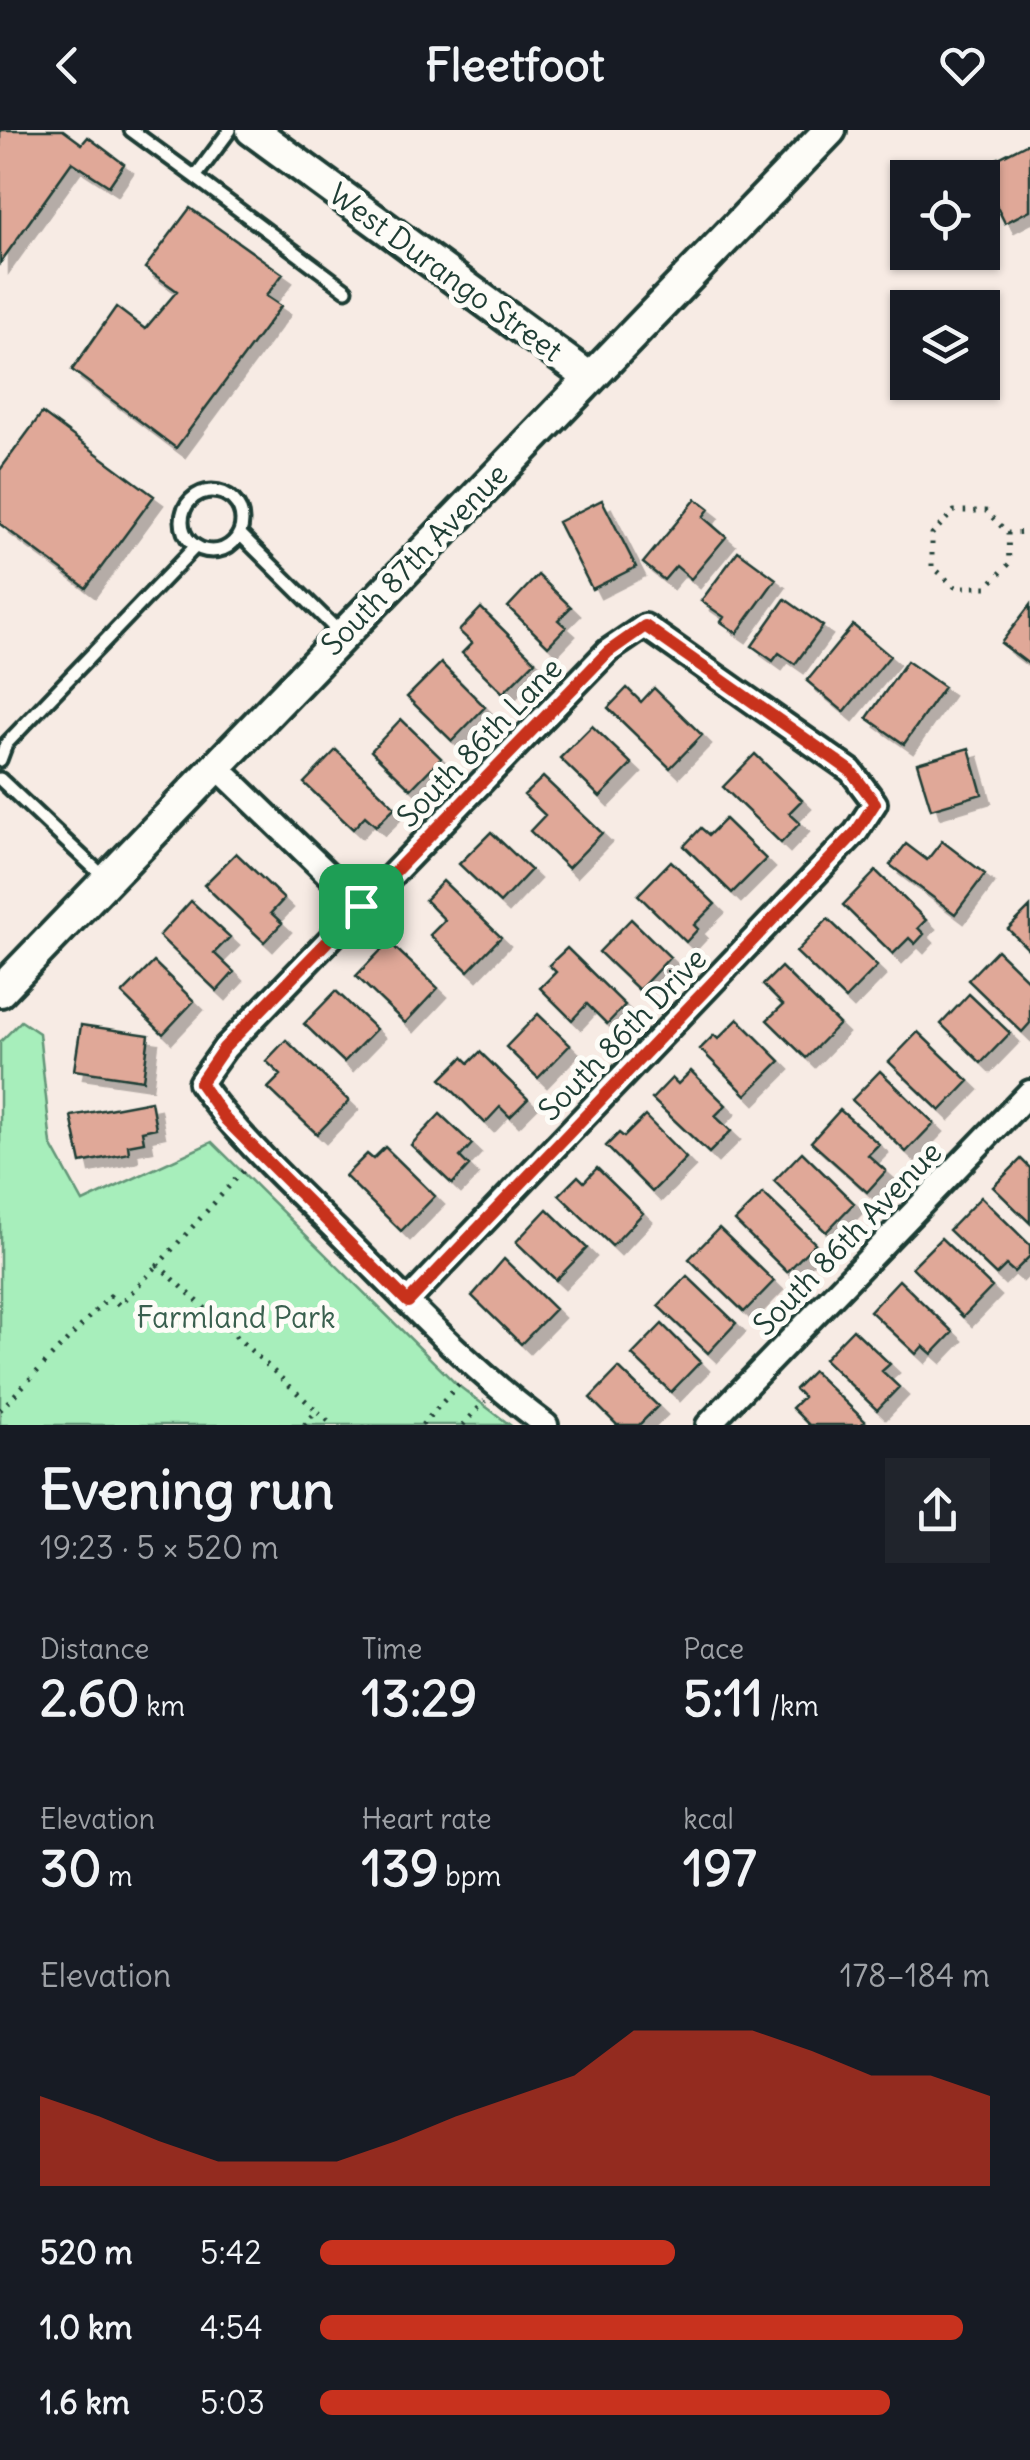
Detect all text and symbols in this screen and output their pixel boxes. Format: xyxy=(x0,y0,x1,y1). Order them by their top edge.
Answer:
text: Fleetfoot xyxy=(426,37,604,93)
icon: back xyxy=(40,38,95,93)
icon: heart xyxy=(935,38,990,93)
map controls xyxy=(890,160,1000,400)
button: locate xyxy=(890,160,1000,270)
street label: West Durango Street xyxy=(322,175,570,369)
button: layers xyxy=(890,290,1000,400)
street label: South 87th Avenue xyxy=(313,455,515,663)
street label: South 86th Lane xyxy=(388,649,570,835)
pin xyxy=(319,864,404,949)
icon: arrive xyxy=(334,879,389,934)
street label: South 86th Drive xyxy=(530,940,714,1128)
street label: South 86th Avenue xyxy=(745,1133,949,1343)
park label: Farmland Park xyxy=(136,1298,336,1336)
text: Evening run xyxy=(40,1455,334,1524)
button: share xyxy=(885,1458,990,1563)
text: 19:23 · 5 × 520 m xyxy=(40,1527,279,1568)
text: Distance xyxy=(40,1631,149,1667)
text: Time xyxy=(362,1631,422,1667)
text: Pace xyxy=(683,1631,744,1667)
text: 2.60 xyxy=(40,1667,140,1730)
text: 13:29 xyxy=(362,1667,477,1730)
text: 5:11 xyxy=(683,1667,763,1730)
text: km xyxy=(140,1688,185,1724)
text: /km xyxy=(763,1688,819,1724)
text: Elevation xyxy=(40,1801,155,1837)
text: Heart rate xyxy=(362,1801,492,1837)
text: kcal xyxy=(683,1801,734,1837)
text: 30 xyxy=(40,1837,101,1900)
text: 139 xyxy=(362,1837,439,1900)
text: 197 xyxy=(683,1837,756,1900)
text: m xyxy=(101,1858,133,1894)
text: bpm xyxy=(439,1858,501,1894)
text: Elevation xyxy=(40,1955,171,1996)
text: 178–184 m xyxy=(840,1955,990,1996)
text: 520 m xyxy=(40,2232,133,2273)
text: 5:42 xyxy=(200,2232,262,2273)
text: 1.0 km xyxy=(40,2307,132,2348)
text: 4:54 xyxy=(200,2307,263,2348)
text: 1.6 km xyxy=(40,2382,130,2423)
text: 5:03 xyxy=(200,2382,265,2423)

